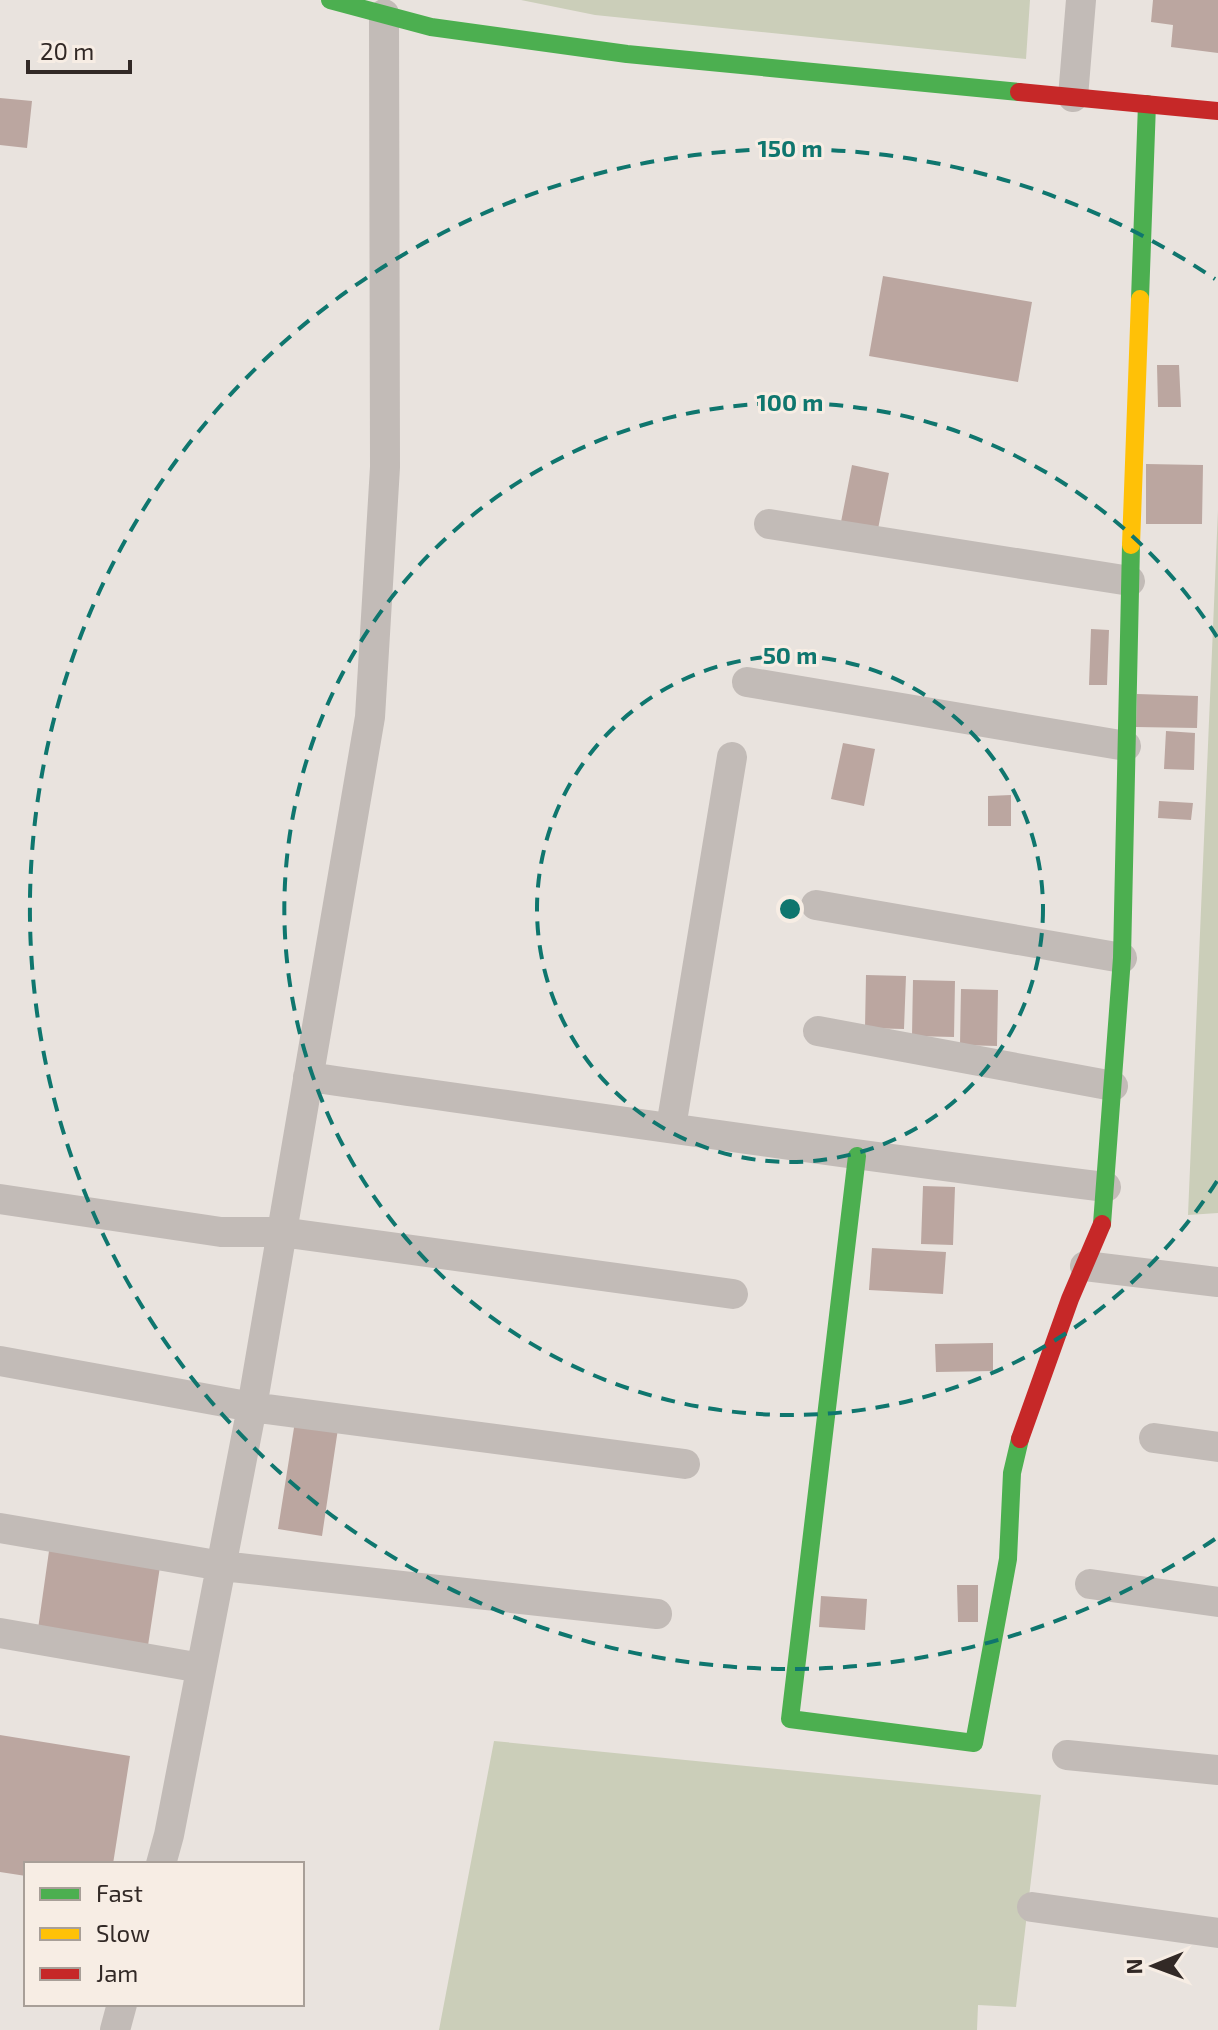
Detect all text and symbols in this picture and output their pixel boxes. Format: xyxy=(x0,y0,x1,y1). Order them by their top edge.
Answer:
scale bar xyxy=(28,24,130,74)
text: 20 m xyxy=(40,36,94,65)
text: 150 m xyxy=(757,133,823,162)
text: 100 m xyxy=(757,387,823,416)
text: 50 m xyxy=(763,640,817,669)
centre of rings xyxy=(776,895,804,923)
legend xyxy=(24,1862,304,2006)
text: Fast xyxy=(96,1878,143,1907)
text: Slow xyxy=(96,1918,150,1947)
north arrow xyxy=(1114,1926,1194,2006)
text: Jam xyxy=(96,1958,138,1987)
text: N xyxy=(1120,1958,1146,1975)

